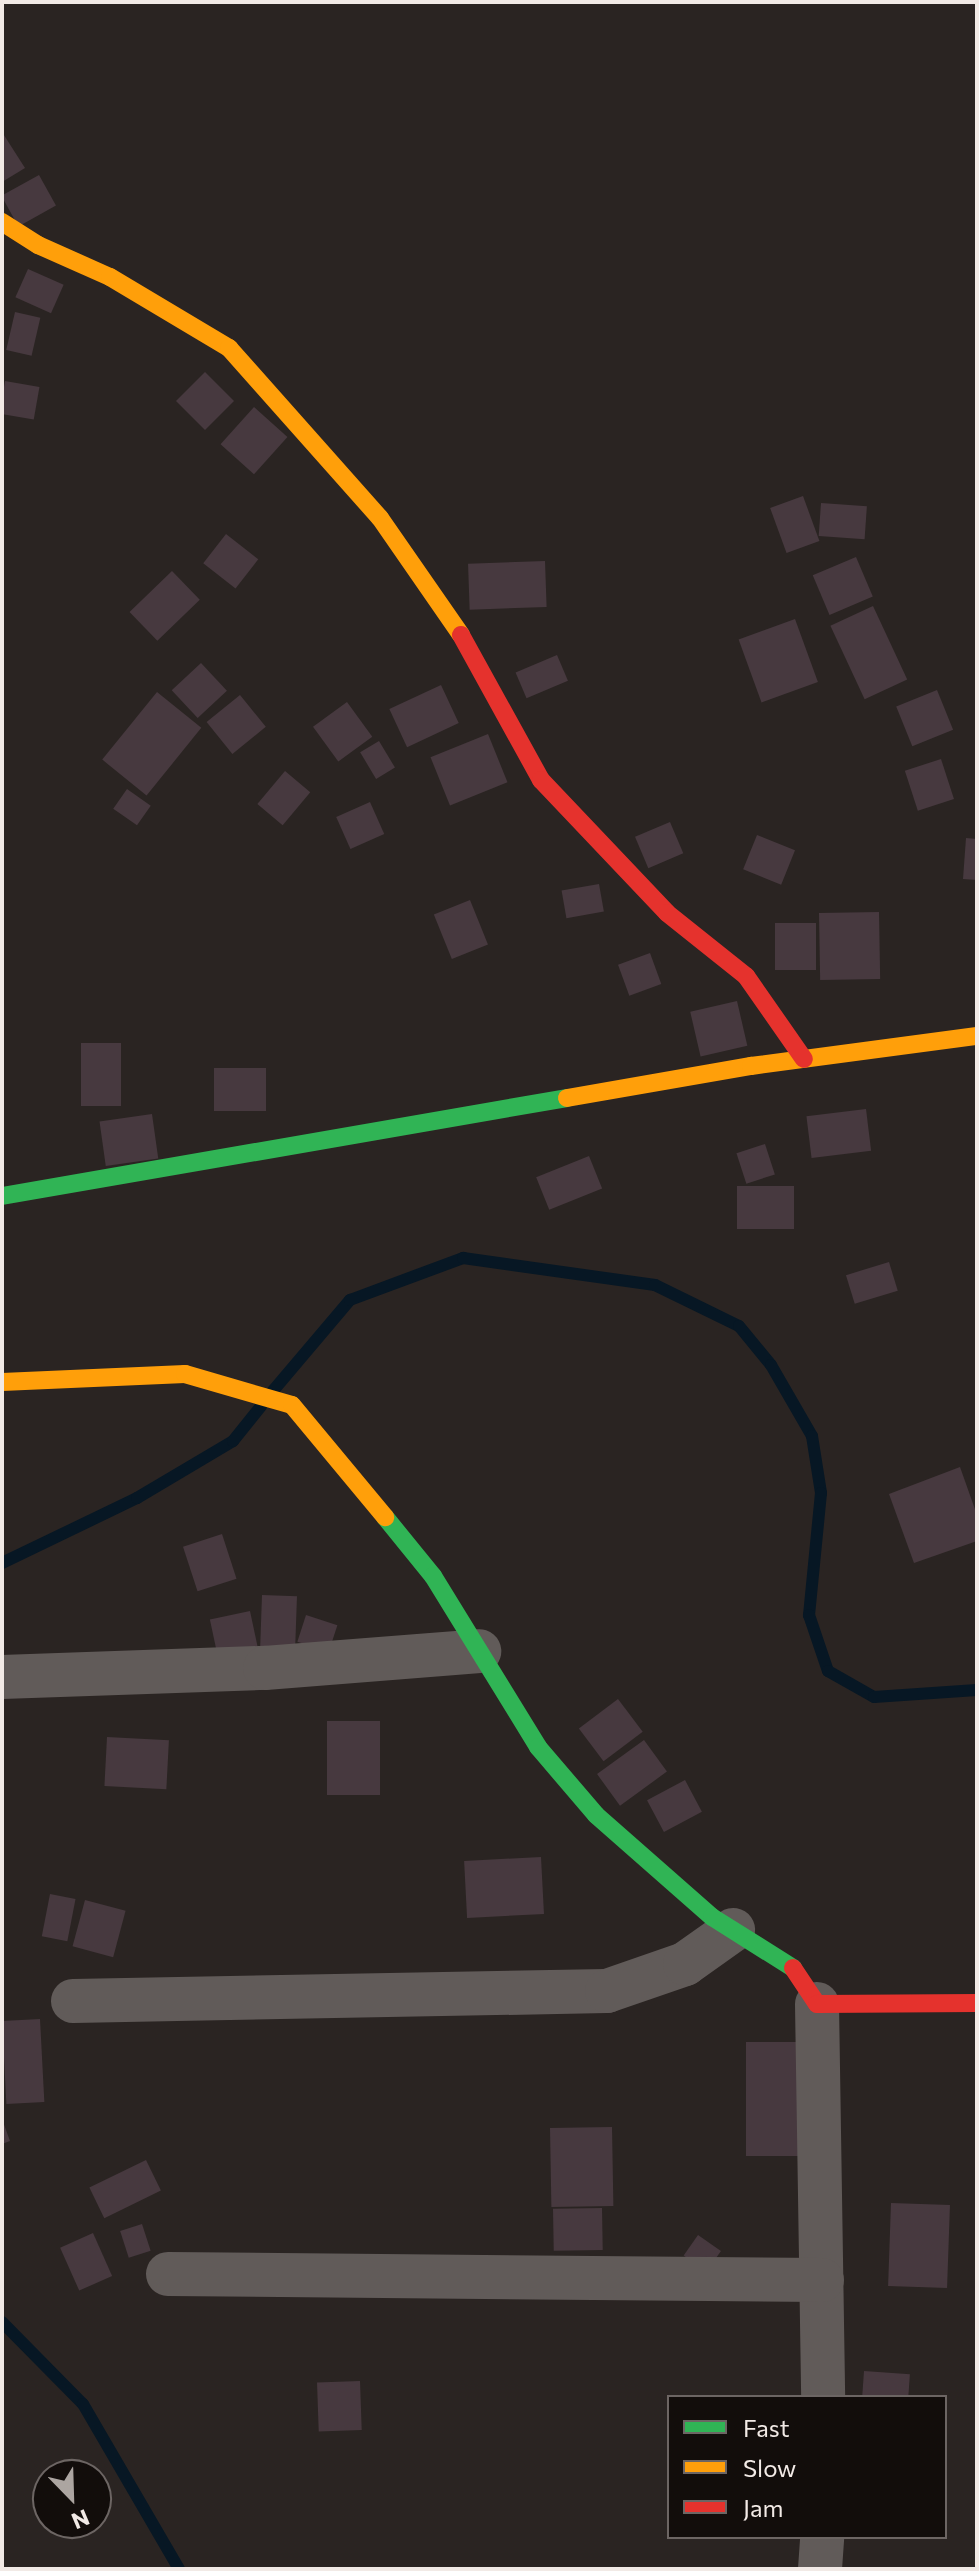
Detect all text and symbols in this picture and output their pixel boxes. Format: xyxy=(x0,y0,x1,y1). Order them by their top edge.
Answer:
legend xyxy=(667,2395,947,2539)
text: Fast xyxy=(743,2413,790,2442)
text: Slow xyxy=(743,2453,796,2482)
north arrow xyxy=(32,2459,112,2539)
text: Jam xyxy=(743,2493,783,2522)
text: N xyxy=(68,2504,94,2535)

